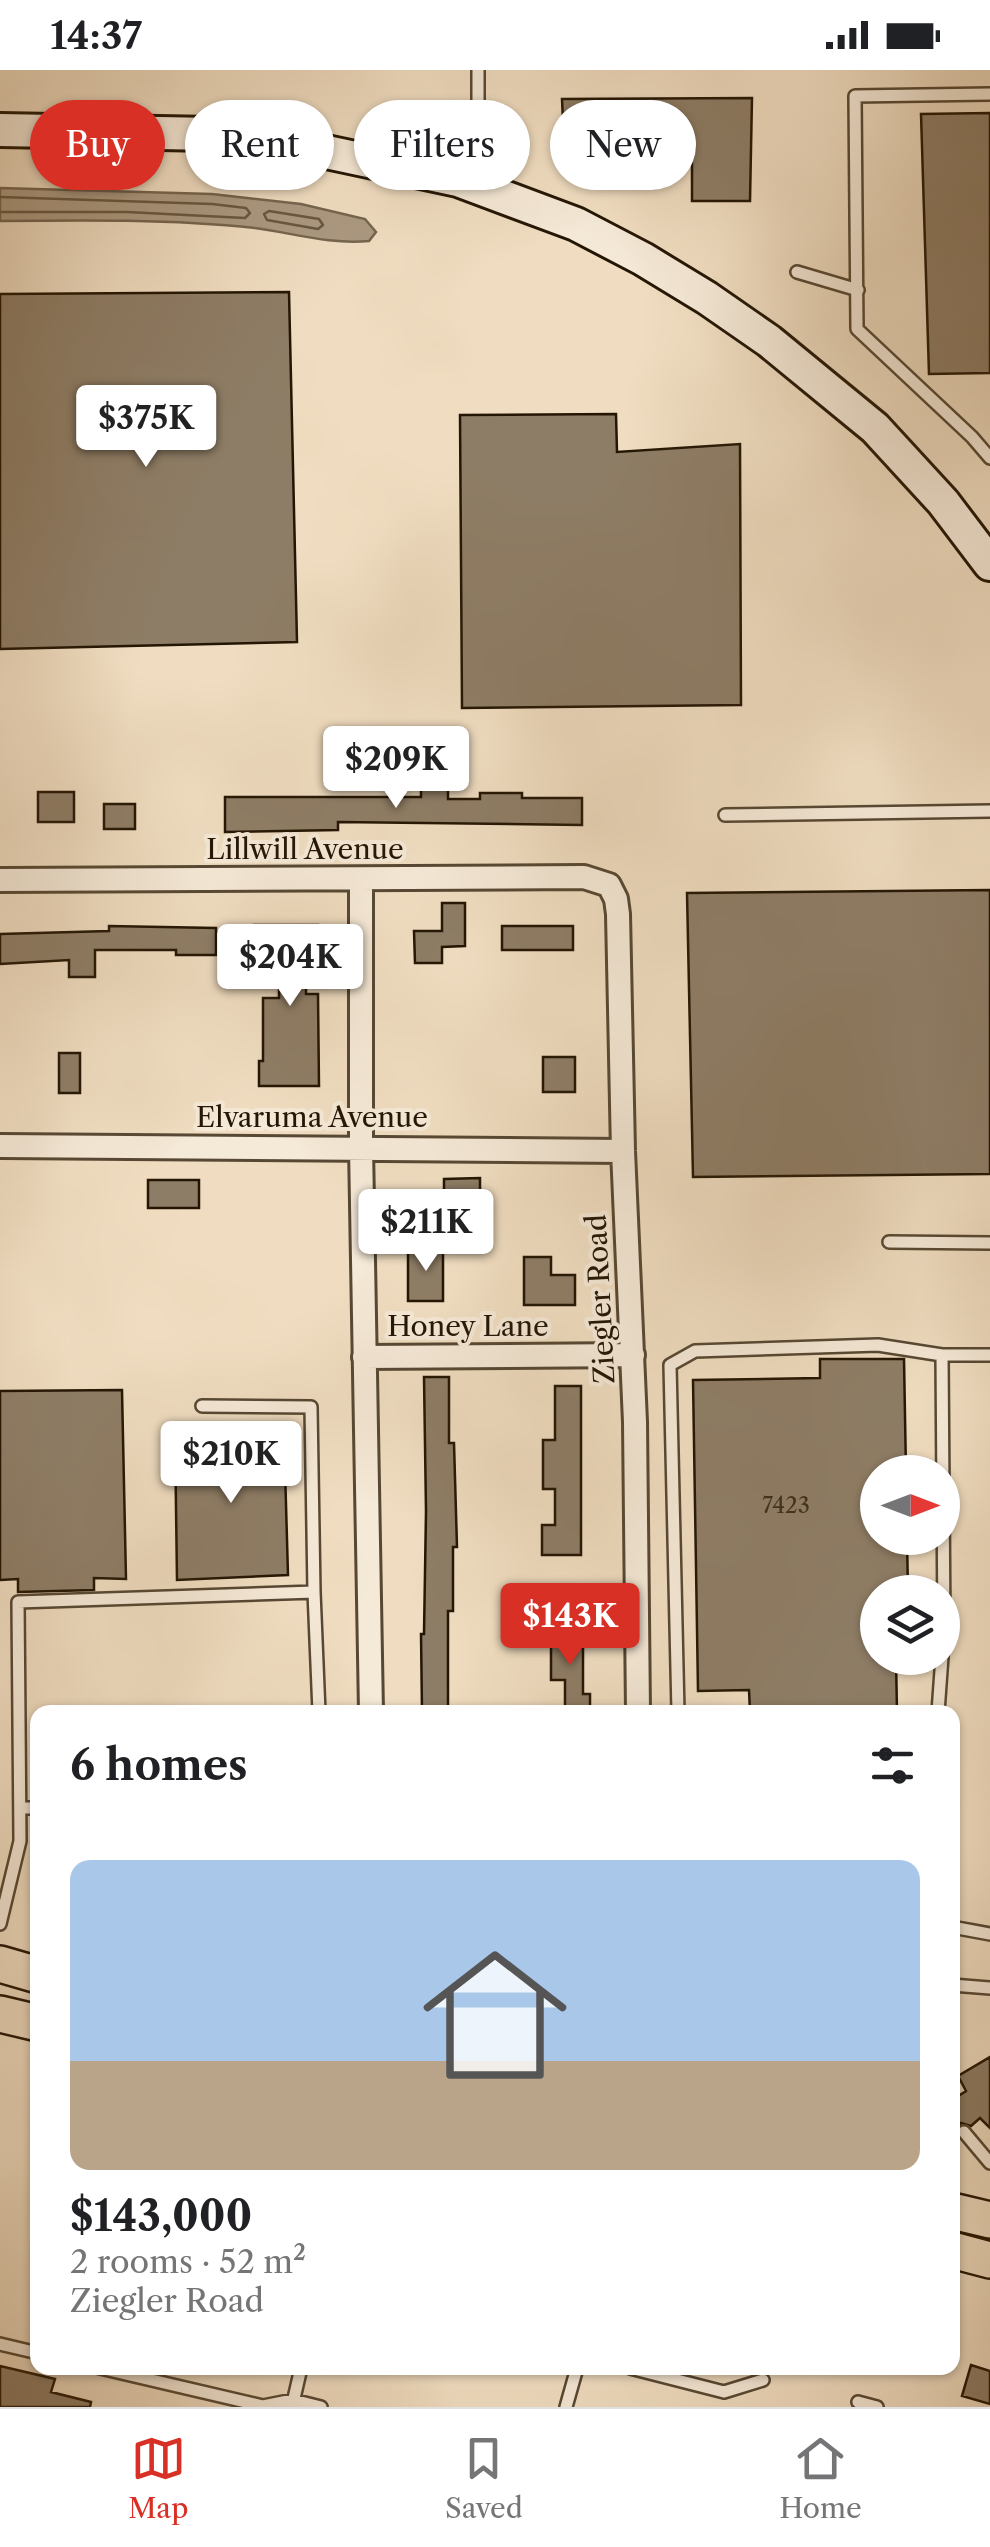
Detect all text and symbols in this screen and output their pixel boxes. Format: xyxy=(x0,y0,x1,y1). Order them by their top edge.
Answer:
text: 14:37 xyxy=(50,12,142,59)
chip: Buy xyxy=(30,100,165,190)
chip: Rent xyxy=(185,100,334,190)
chip: Filters xyxy=(354,100,530,190)
chip: New xyxy=(550,100,696,190)
pin: $375K xyxy=(76,385,216,470)
text: $375K xyxy=(98,398,194,437)
pin: $209K xyxy=(326,726,466,811)
text: $209K xyxy=(345,739,447,778)
street label: Lillwill Avenue xyxy=(206,832,404,866)
pin: $204K xyxy=(220,924,360,1009)
text: $204K xyxy=(239,937,341,976)
street label: Elvaruma Avenue xyxy=(196,1100,428,1134)
pin: $211K xyxy=(356,1189,496,1274)
text: $211K xyxy=(380,1202,472,1241)
street label: Ziegler Road xyxy=(579,1213,621,1385)
street label: Honey Lane xyxy=(387,1309,549,1343)
pin: $210K xyxy=(161,1421,301,1506)
text: $210K xyxy=(183,1434,279,1473)
north arrow xyxy=(860,1455,960,1555)
map controls xyxy=(860,1455,960,1675)
house number: 7423 xyxy=(762,1492,810,1519)
button: layers xyxy=(860,1575,960,1675)
pin: $143K xyxy=(500,1583,640,1668)
text: $143K xyxy=(523,1596,617,1635)
icon: filters xyxy=(865,1738,920,1793)
text: 6 homes xyxy=(70,1739,248,1791)
icon: home xyxy=(405,1925,585,2105)
text: $143,000 xyxy=(70,2190,252,2242)
text: 2 rooms · 52 m² xyxy=(70,2242,306,2281)
text: Ziegler Road xyxy=(70,2281,264,2320)
tab: Map xyxy=(128,2431,188,2525)
tab: Saved xyxy=(445,2431,523,2525)
tab: Home xyxy=(779,2431,862,2525)

